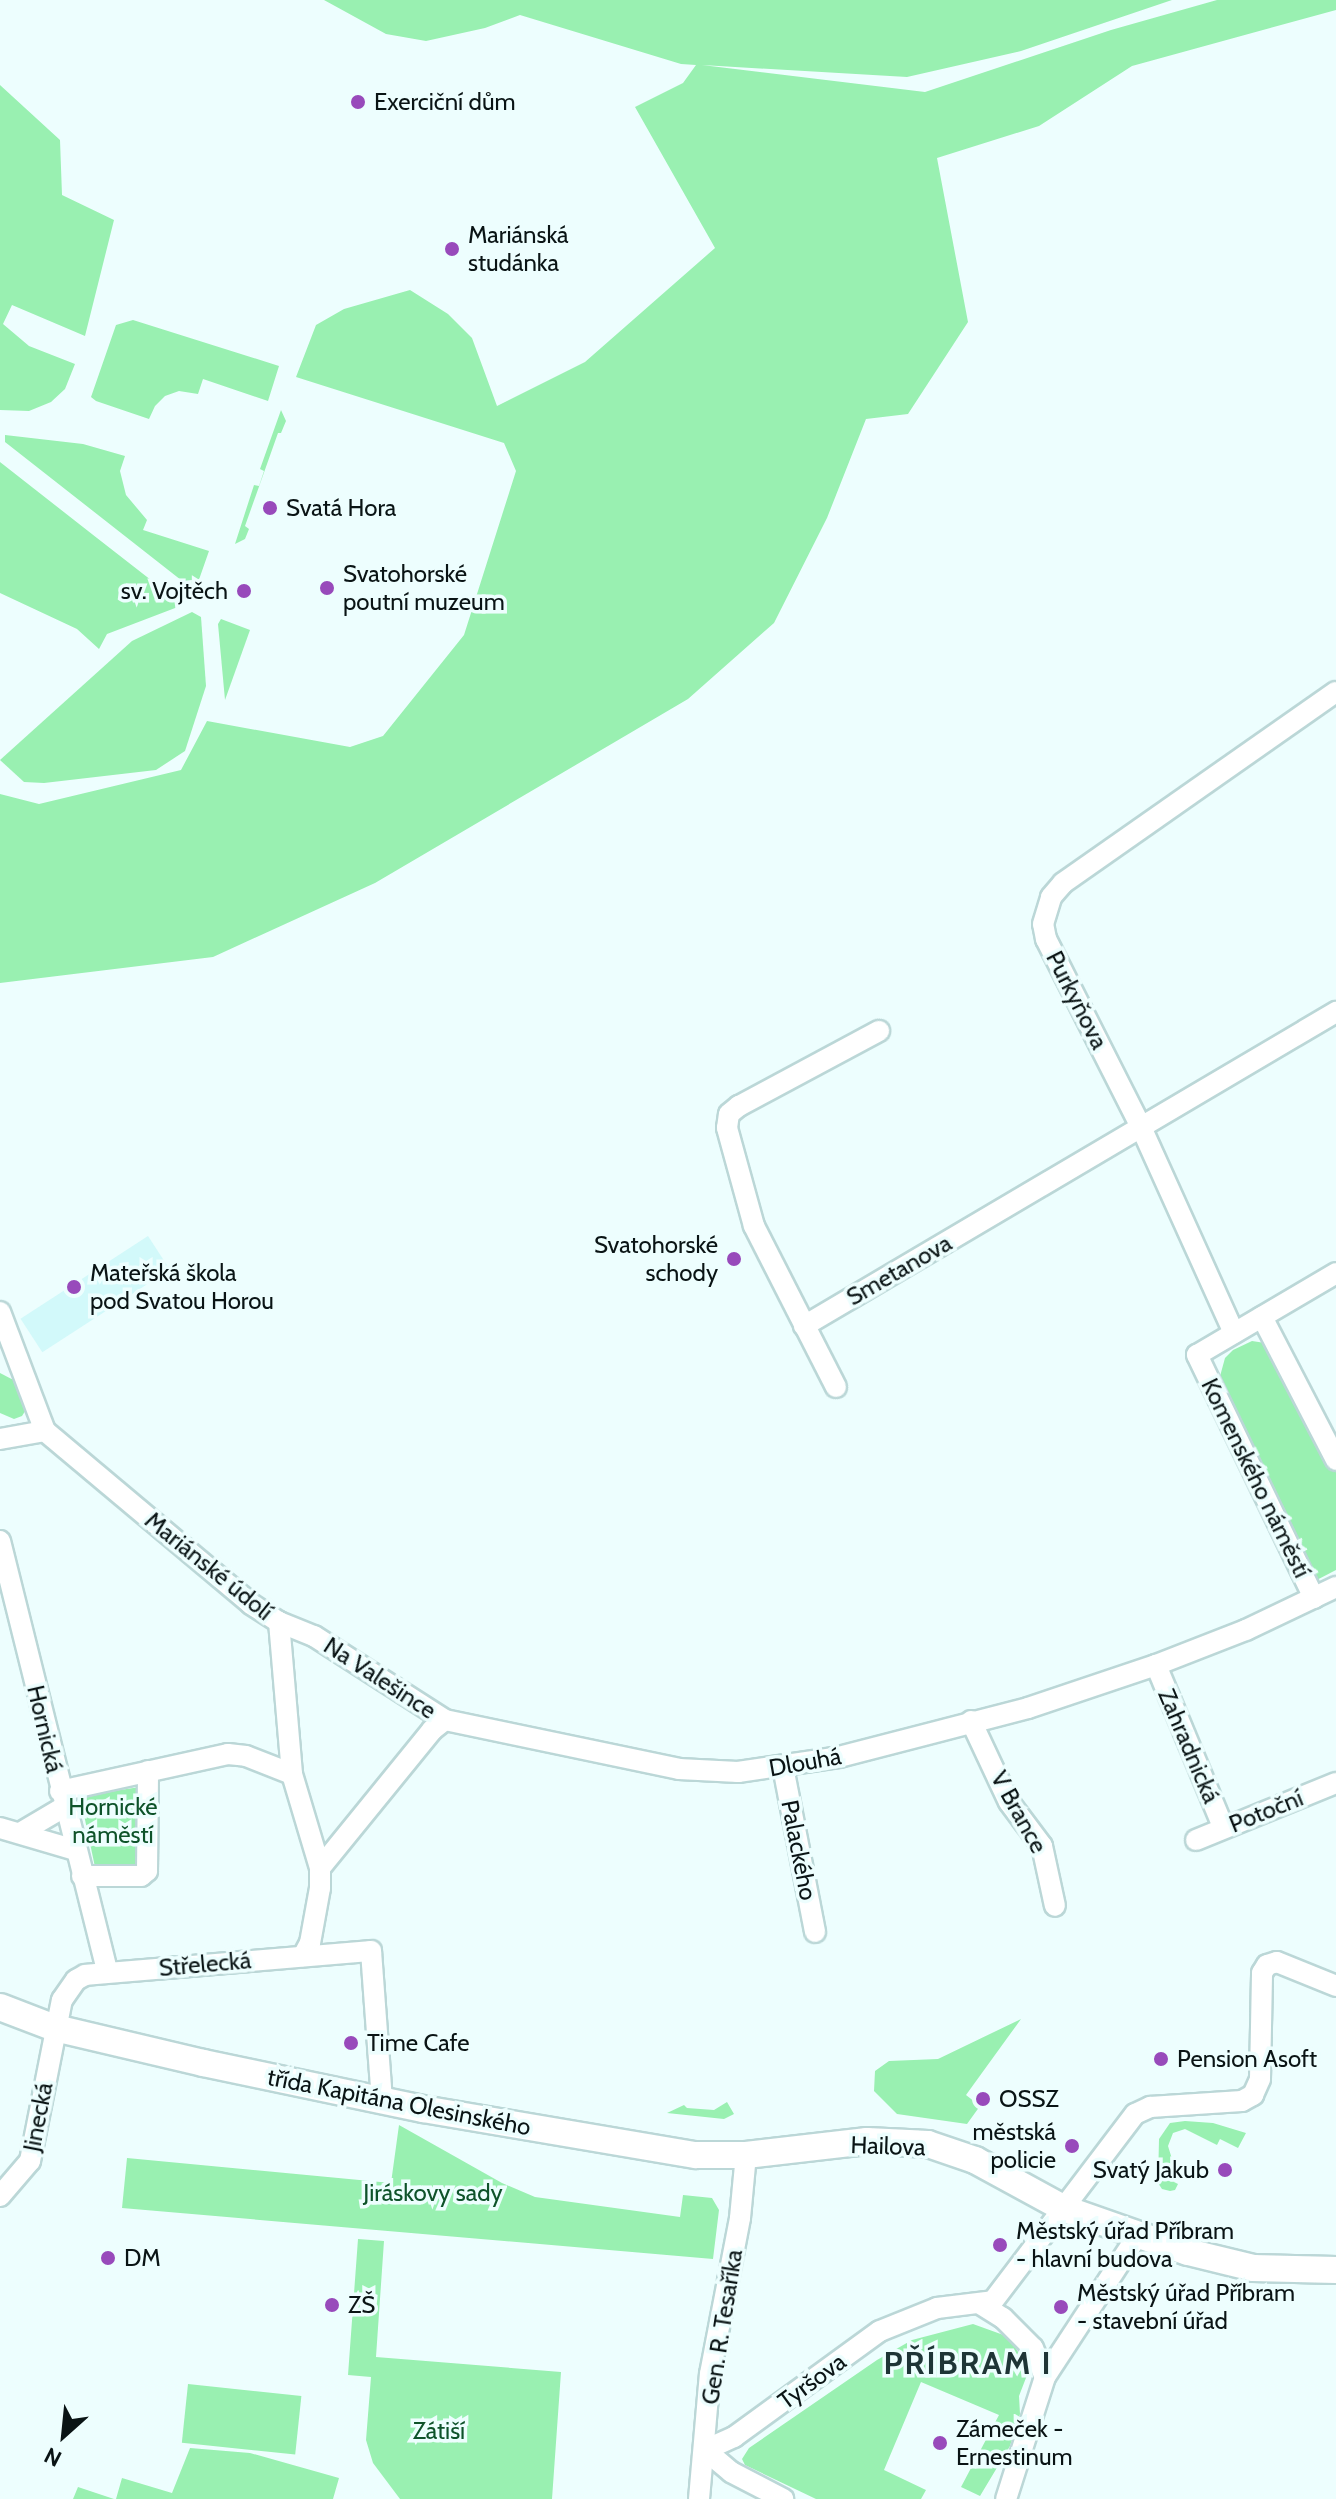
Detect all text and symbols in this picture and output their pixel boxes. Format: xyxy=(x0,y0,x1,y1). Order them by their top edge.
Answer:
place label: Exerciční dům xyxy=(374,88,516,116)
marker: Exerciční dům xyxy=(349,93,367,111)
place label: Mariánská studánka xyxy=(468,221,569,277)
marker: Mariánská studánka xyxy=(443,240,461,258)
place label: Svatá Hora xyxy=(286,494,396,522)
marker: Svatá Hora xyxy=(261,499,279,517)
place label: Svatohorské poutní muzeum xyxy=(343,560,505,616)
place label: sv. Vojtěch xyxy=(121,577,228,605)
marker: Svatohorské poutní muzeum xyxy=(318,579,336,597)
marker: sv. Vojtěch xyxy=(235,582,253,600)
street label: Purkyňova xyxy=(1040,946,1114,1054)
street label: Smetanova xyxy=(841,1228,957,1312)
place label: Svatohorské schody xyxy=(594,1231,718,1287)
marker: Svatohorské schody xyxy=(725,1250,743,1268)
place label: Mateřská škola pod Svatou Horou xyxy=(90,1259,274,1315)
marker: Mateřská škola pod Svatou Horou xyxy=(65,1278,83,1296)
street label: Komenského náměstí xyxy=(1195,1374,1317,1582)
street label: Mariánské údolí xyxy=(139,1506,279,1626)
street label: Na Valešince xyxy=(318,1631,442,1725)
street label: Hornická xyxy=(21,1682,69,1776)
street label: Zahradnická xyxy=(1152,1685,1226,1807)
street label: Dlouhá xyxy=(766,1741,844,1783)
street label: V Brance xyxy=(985,1766,1053,1858)
street label: Potoční xyxy=(1225,1783,1307,1839)
park label: Hornické náměstí xyxy=(68,1793,158,1849)
street label: Palackého xyxy=(775,1797,823,1903)
street label: Střelecká xyxy=(158,1946,252,1982)
place label: Time Cafe xyxy=(367,2029,470,2057)
marker: Time Cafe xyxy=(342,2034,360,2052)
place label: Pension Asoft xyxy=(1177,2045,1317,2073)
marker: Pension Asoft xyxy=(1152,2050,1170,2068)
street label: třída Kapitána Olesinského xyxy=(265,2062,533,2142)
street label: Jinecká xyxy=(17,2080,59,2154)
place label: OSSZ xyxy=(999,2085,1059,2113)
marker: OSSZ xyxy=(974,2090,992,2108)
place label: městská policie xyxy=(973,2118,1056,2174)
street label: Hailova xyxy=(850,2130,926,2162)
marker: městská policie xyxy=(1063,2137,1081,2155)
place label: Svatý Jakub xyxy=(1093,2156,1209,2184)
marker: Svatý Jakub xyxy=(1216,2161,1234,2179)
park label: Jiráskovy sady xyxy=(363,2179,503,2207)
place label: Městský úřad Příbram - hlavní budova xyxy=(1016,2217,1234,2273)
marker: Městský úřad Příbram - hlavní budova xyxy=(991,2236,1009,2254)
place label: DM xyxy=(124,2244,161,2272)
street label: Gen. R. Tesaříka xyxy=(696,2247,748,2407)
marker: DM xyxy=(99,2249,117,2267)
place label: Městský úřad Příbram - stavební úřad xyxy=(1077,2279,1295,2335)
place label: ZŠ xyxy=(348,2291,375,2319)
marker: ZŠ xyxy=(323,2296,341,2314)
marker: Městský úřad Příbram - stavební úřad xyxy=(1052,2298,1070,2316)
district label: PŘÍBRAM I xyxy=(883,2344,1053,2382)
street label: Tyršova xyxy=(773,2347,851,2415)
north arrow xyxy=(24,2395,104,2475)
place label: Zámeček - Ernestinum xyxy=(956,2415,1073,2471)
park label: Zátiší xyxy=(413,2417,465,2445)
marker: Zámeček - Ernestinum xyxy=(931,2434,949,2452)
text: N xyxy=(40,2441,66,2472)

